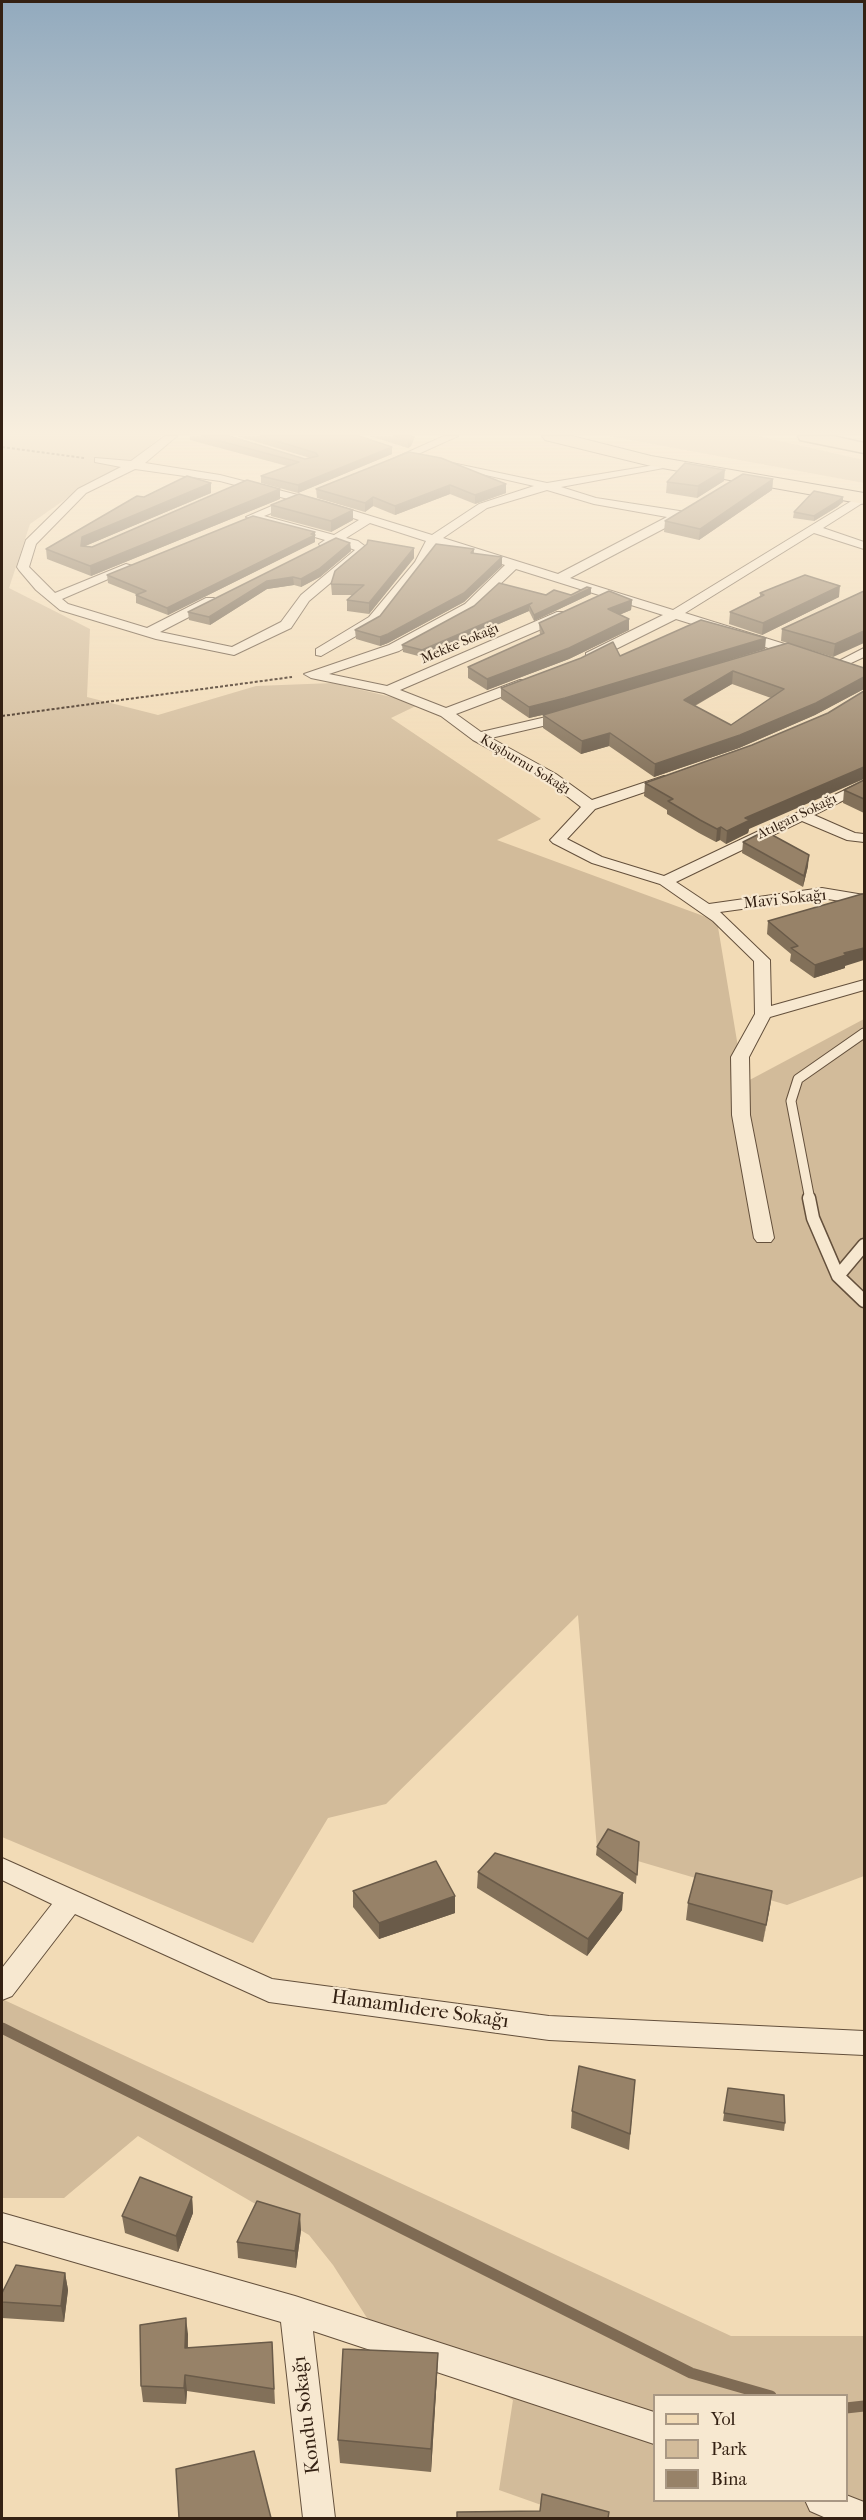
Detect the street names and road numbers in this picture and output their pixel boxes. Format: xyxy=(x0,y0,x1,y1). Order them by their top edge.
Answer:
street label: Mekke Sokağı xyxy=(418,620,502,668)
street label: Kuşburnu Sokağı xyxy=(477,731,573,799)
street label: Atılgan Sokağı xyxy=(754,790,840,844)
street label: Mavi Sokağı xyxy=(743,886,827,914)
street label: Hamamlıdere Sokağı xyxy=(330,1986,510,2034)
street label: Kondu Sokağı xyxy=(288,2355,326,2475)

